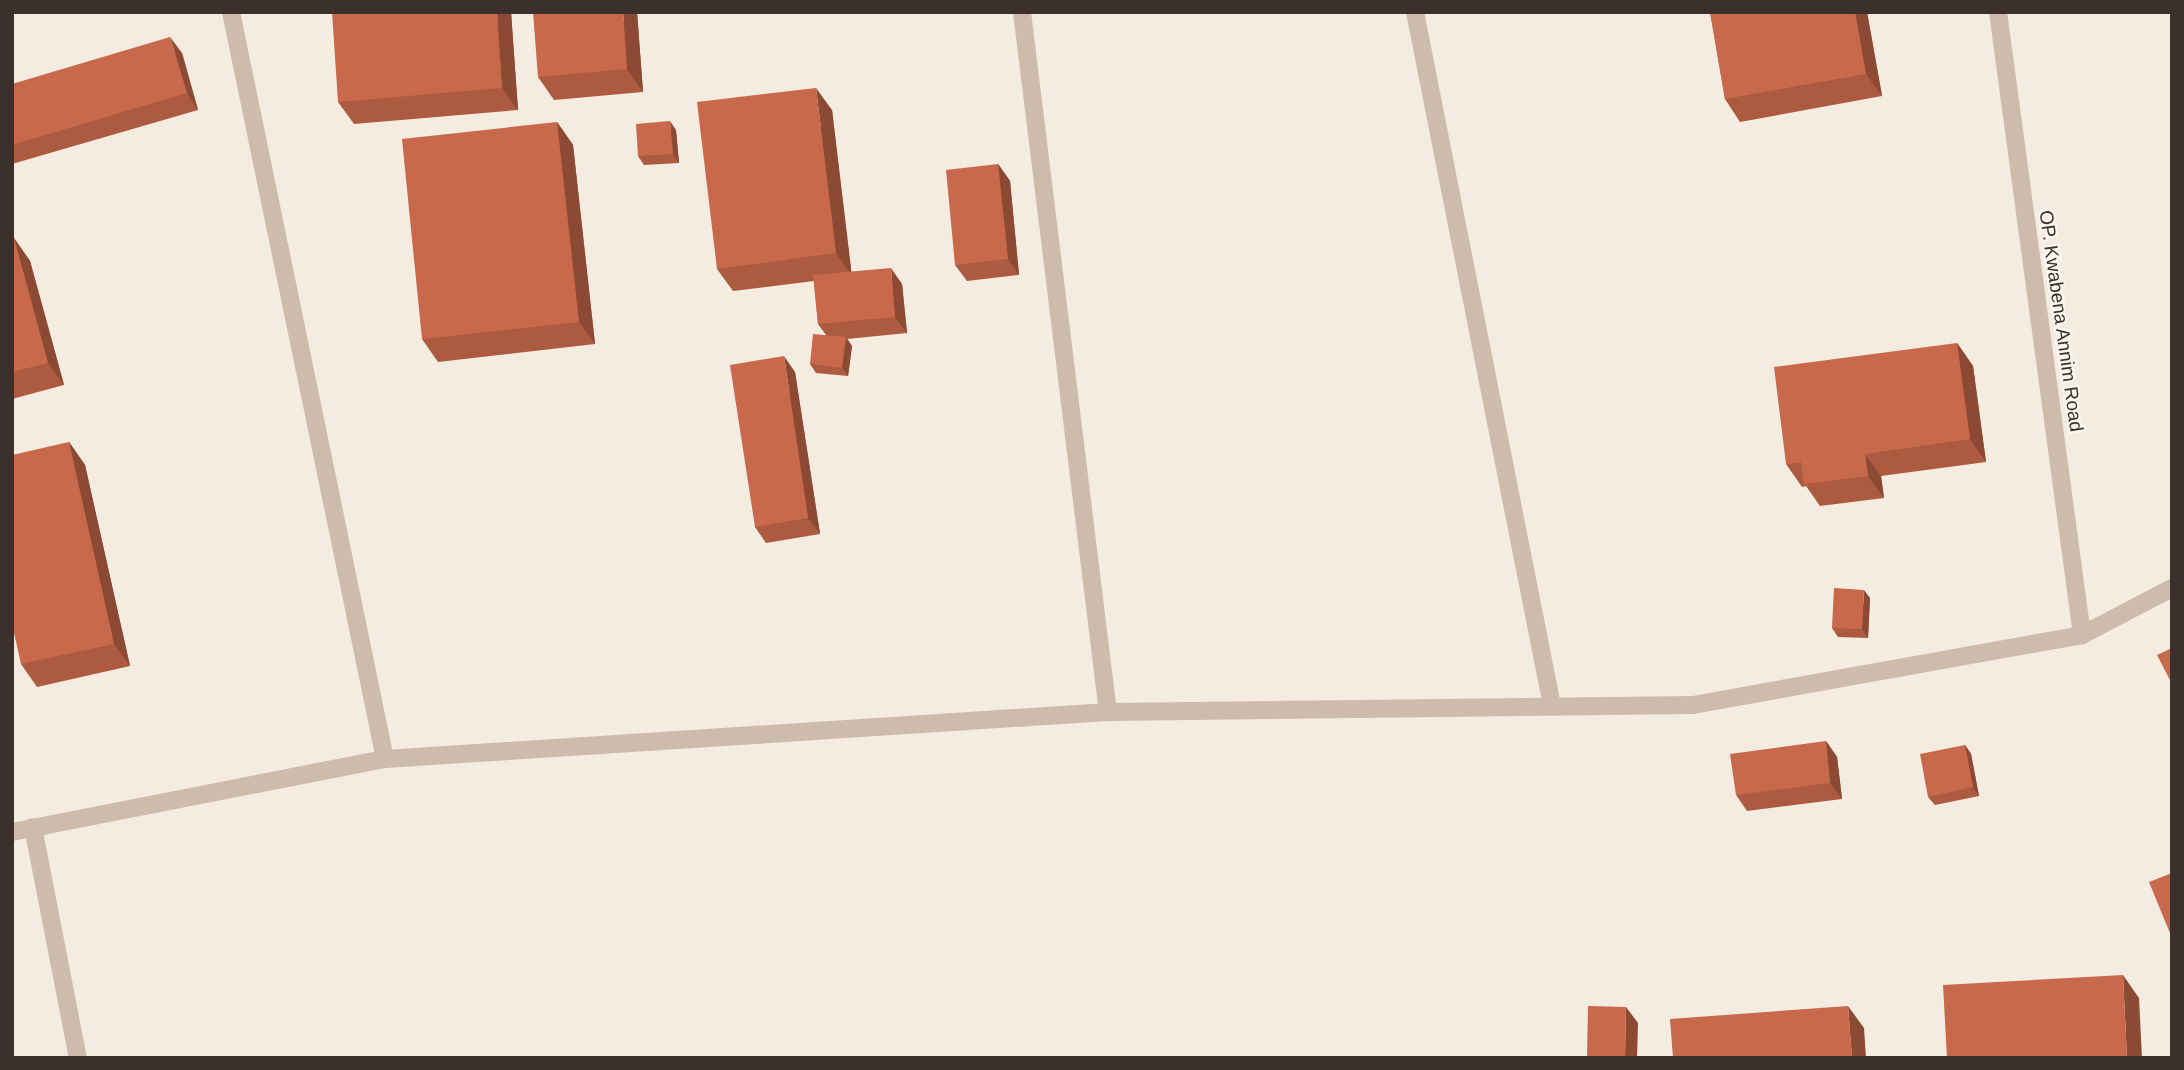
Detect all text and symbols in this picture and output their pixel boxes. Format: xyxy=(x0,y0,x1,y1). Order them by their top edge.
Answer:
street label: OP. Kwabena Annim Road xyxy=(2034,208,2088,434)

